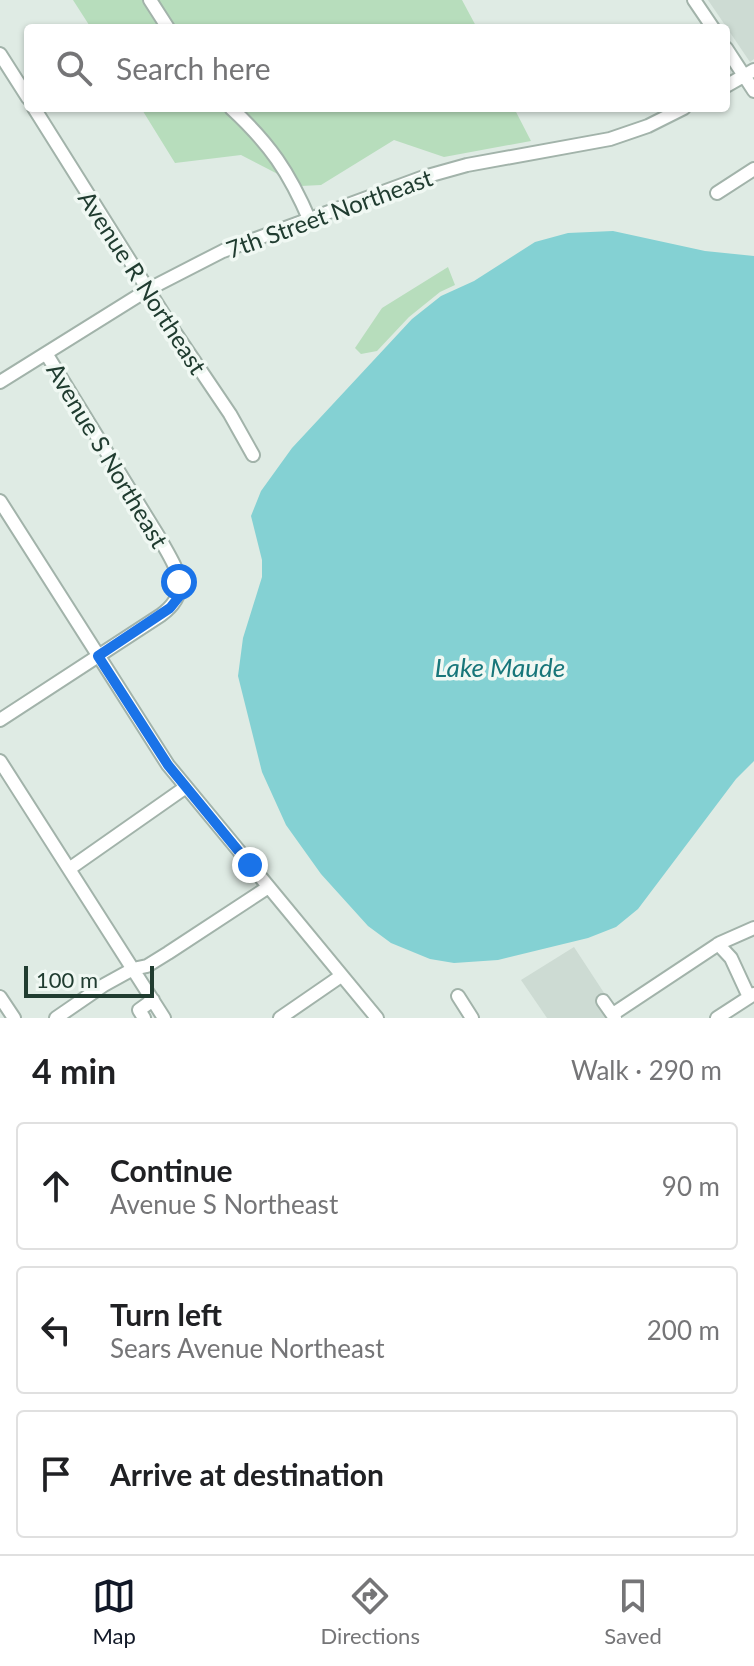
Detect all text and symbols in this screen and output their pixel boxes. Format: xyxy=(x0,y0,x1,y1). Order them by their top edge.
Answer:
search box xyxy=(24,24,730,112)
icon: search xyxy=(52,46,96,90)
text: Search here xyxy=(116,50,271,86)
street label: 7th Street Northeast xyxy=(222,162,436,264)
street label: Avenue R Northeast xyxy=(73,185,213,379)
street label: Avenue S Northeast xyxy=(41,357,175,553)
route start xyxy=(161,564,197,600)
water label: Lake Maude xyxy=(435,651,565,683)
route end xyxy=(232,847,268,883)
scale bar xyxy=(24,962,154,998)
text: 100 m xyxy=(36,966,98,993)
text: 4 min xyxy=(32,1050,116,1091)
text: Walk · 290 m xyxy=(571,1054,722,1086)
text: Continue xyxy=(110,1152,233,1188)
icon: ahead xyxy=(34,1164,78,1208)
text: 90 m xyxy=(662,1170,720,1202)
text: Avenue S Northeast xyxy=(110,1188,338,1220)
text: Turn left xyxy=(110,1296,222,1332)
icon: left xyxy=(34,1308,78,1352)
text: 200 m xyxy=(647,1314,720,1346)
text: Sears Avenue Northeast xyxy=(110,1332,385,1364)
icon: arrive xyxy=(34,1452,78,1496)
text: Arrive at destination xyxy=(110,1456,384,1492)
tab: Map xyxy=(92,1574,136,1649)
tab: Directions xyxy=(321,1574,420,1649)
tab: Saved xyxy=(604,1574,662,1649)

